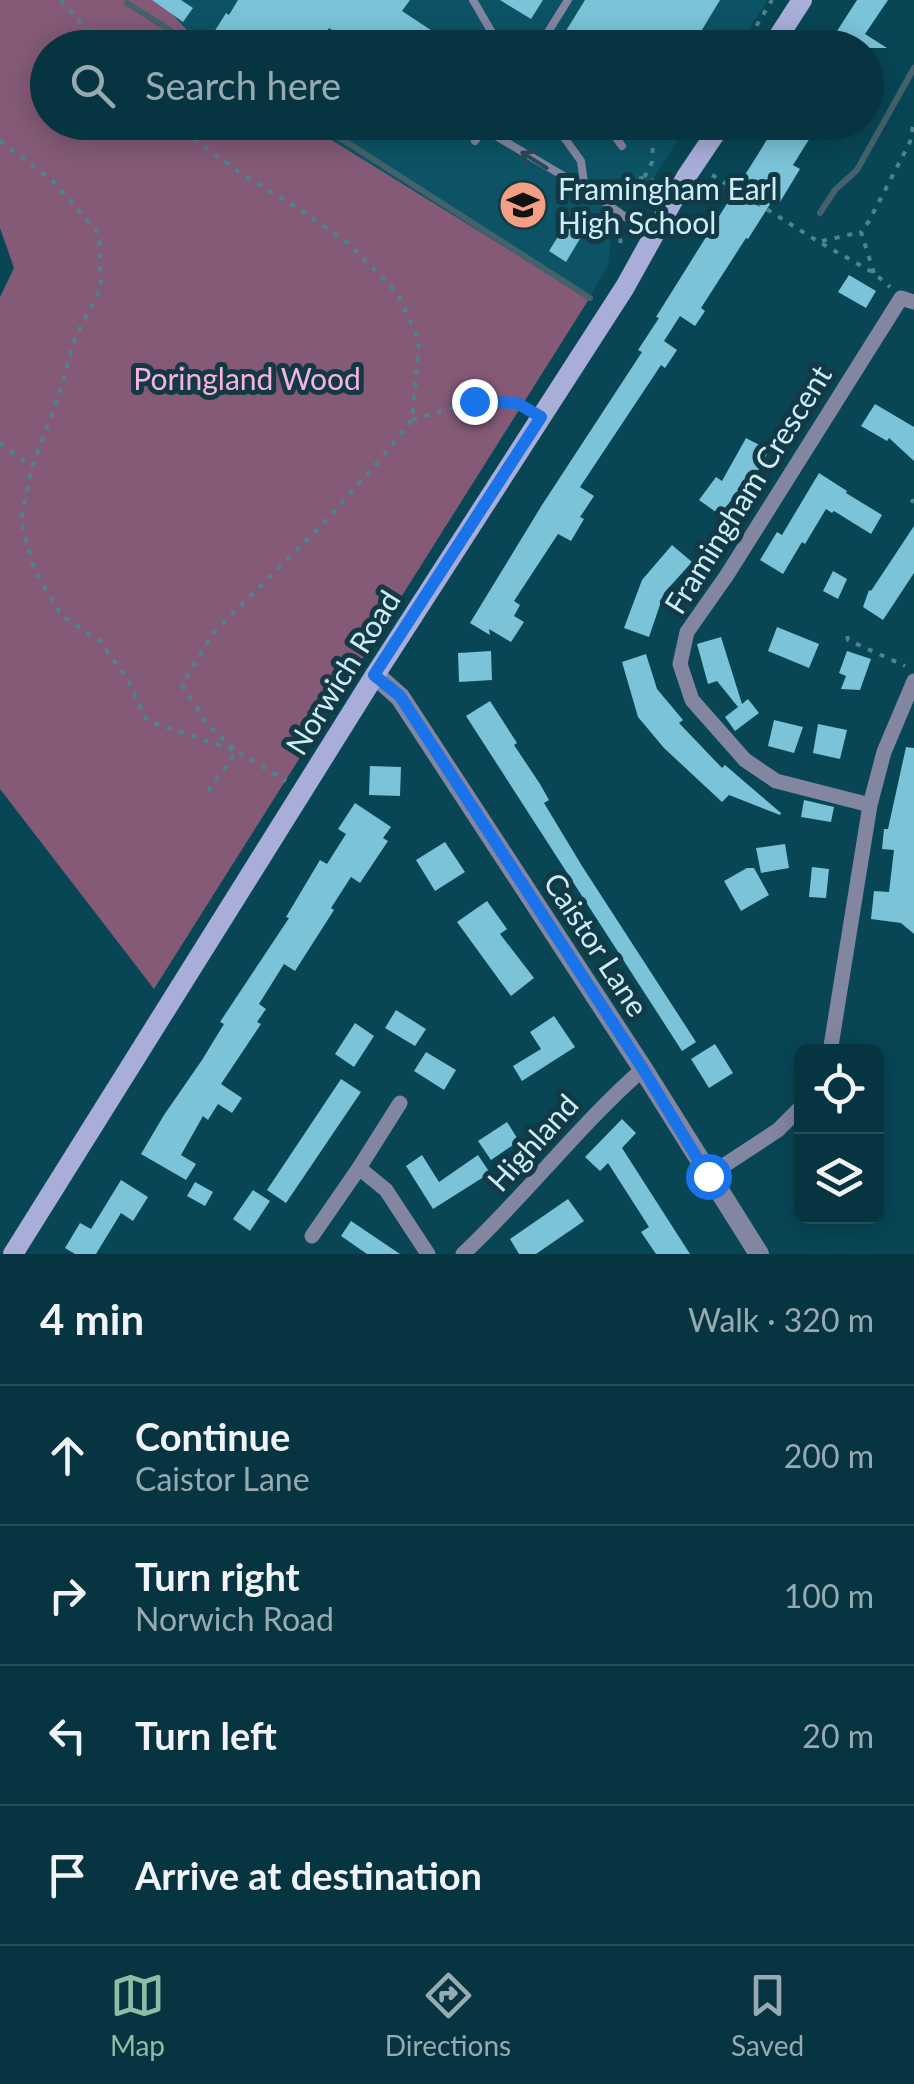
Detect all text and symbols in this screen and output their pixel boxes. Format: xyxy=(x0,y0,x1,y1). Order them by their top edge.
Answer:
search box xyxy=(30,30,884,140)
icon: search xyxy=(65,58,120,113)
text: Search here xyxy=(145,62,341,108)
one-way arrow xyxy=(520,150,549,170)
place label: Framingham Earl High School xyxy=(558,170,778,240)
school or university icon: Framingham Earl High School xyxy=(497,179,549,231)
street label: Framingham Crescent xyxy=(656,358,838,620)
park label: Poringland Wood xyxy=(133,360,361,396)
route end xyxy=(452,379,498,425)
street label: Norwich Road xyxy=(277,583,407,761)
street label: Caistor Lane xyxy=(537,866,657,1022)
map controls xyxy=(794,1044,884,1224)
button: locate xyxy=(794,1044,884,1134)
street label: Highland xyxy=(479,1086,585,1198)
button: layers xyxy=(794,1134,884,1224)
route start xyxy=(686,1154,732,1200)
text: 4 min xyxy=(40,1294,144,1344)
text: Walk · 320 m xyxy=(688,1300,874,1339)
text: Continue xyxy=(135,1413,290,1459)
icon: ahead xyxy=(40,1428,95,1483)
text: 200 m xyxy=(784,1436,874,1475)
text: Caistor Lane xyxy=(135,1459,310,1498)
text: Turn right xyxy=(135,1553,300,1599)
icon: right xyxy=(40,1568,95,1623)
text: 100 m xyxy=(784,1576,874,1615)
text: Norwich Road xyxy=(135,1599,334,1638)
icon: left xyxy=(40,1708,95,1763)
text: Turn left xyxy=(135,1712,277,1758)
text: 20 m xyxy=(802,1716,874,1755)
icon: arrive xyxy=(40,1848,95,1903)
text: Arrive at destination xyxy=(135,1852,482,1898)
tab: Map xyxy=(110,1968,165,2062)
tab: Directions xyxy=(385,1968,511,2062)
tab: Saved xyxy=(731,1968,804,2062)

